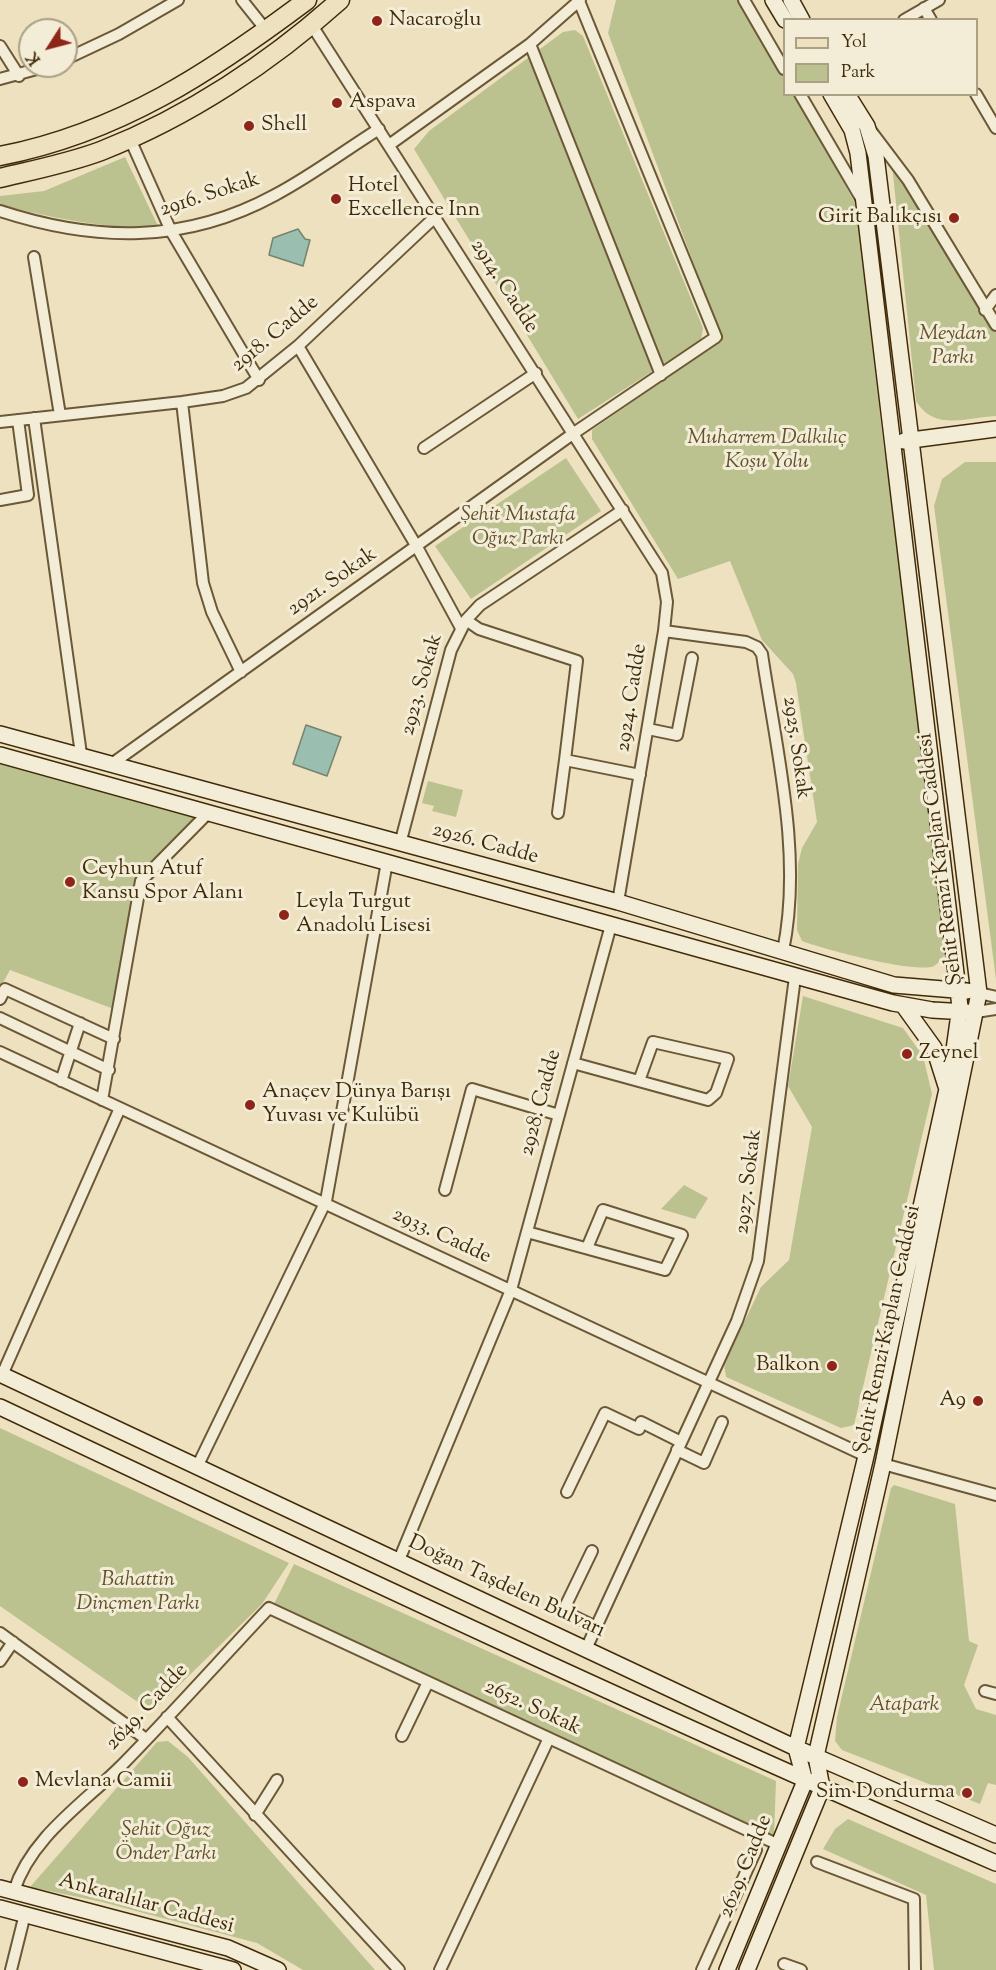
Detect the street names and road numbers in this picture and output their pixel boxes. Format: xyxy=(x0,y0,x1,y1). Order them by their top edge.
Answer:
street label: 2916. Sokak xyxy=(157,168,263,224)
street label: 2914. Cadde xyxy=(463,235,543,339)
street label: 2918. Cadde xyxy=(227,291,325,379)
street label: 2921. Sokak xyxy=(283,543,383,623)
street label: 2923. Sokak xyxy=(396,631,450,739)
street label: 2924. Cadde xyxy=(612,642,654,754)
street label: 2925. Sokak xyxy=(775,695,815,801)
street label: Şehit Remzi Kaplan Caddesi xyxy=(914,731,970,987)
street label: 2926. Cadde xyxy=(429,819,541,871)
street label: 2928. Cadde xyxy=(516,1047,568,1159)
street label: 2927. Sokak xyxy=(731,1128,769,1236)
street label: 2933. Cadde xyxy=(388,1203,494,1271)
street label: Şehit Remzi Kaplan Caddesi xyxy=(850,1203,928,1457)
street label: Doğan Taşdelen Bulvarı xyxy=(403,1531,609,1645)
street label: 2649. Cadde xyxy=(101,1659,195,1757)
street label: 2652. Sokak xyxy=(480,1676,584,1742)
street label: 2629. Cadde xyxy=(715,1812,779,1922)
street label: Ankaralılar Caddesi xyxy=(56,1869,236,1941)

